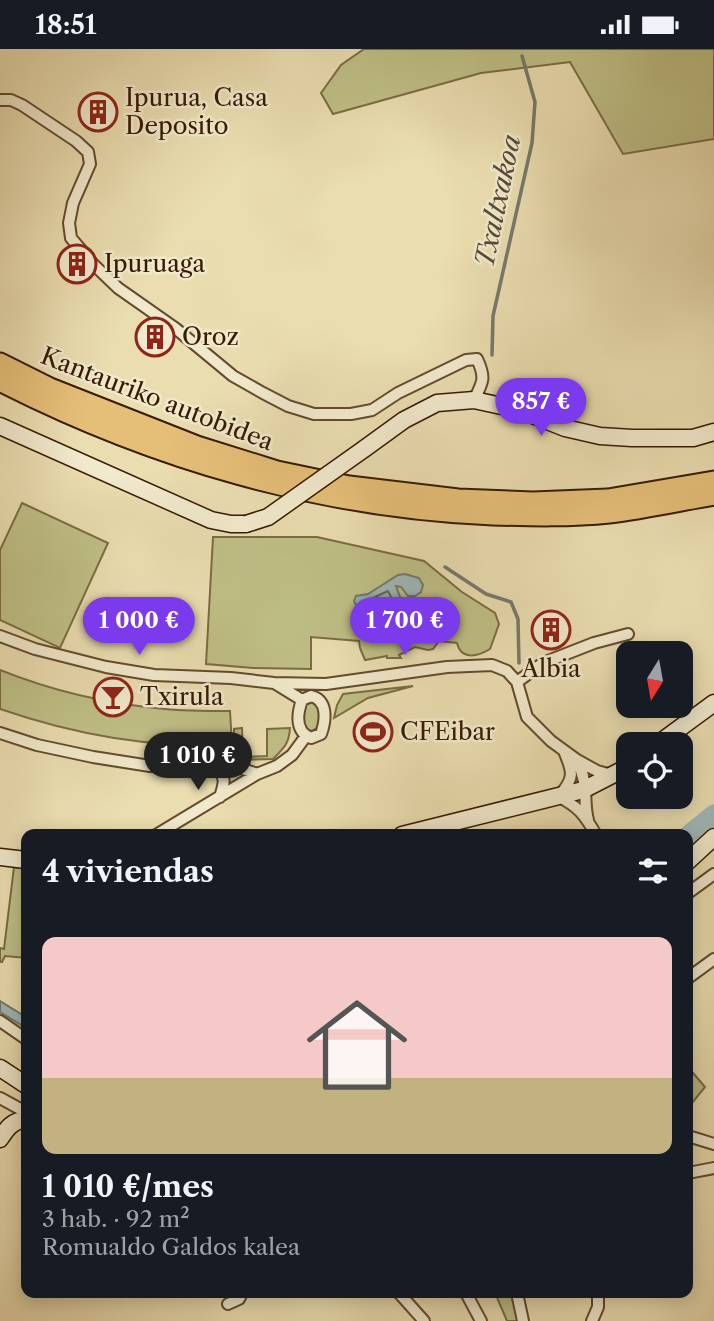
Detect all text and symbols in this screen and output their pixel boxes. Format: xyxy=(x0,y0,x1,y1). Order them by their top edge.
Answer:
text: 18:51 xyxy=(35,9,96,41)
place label: Ipurua, Casa Deposito xyxy=(125,83,268,140)
building icon: Ipurua, Casa Deposito xyxy=(77,91,119,133)
water label: Txaltxakoa xyxy=(468,131,528,270)
building icon: Ipuruaga xyxy=(56,243,98,285)
place label: Ipuruaga xyxy=(104,249,205,278)
building icon: Oroz xyxy=(134,316,176,358)
place label: Oroz xyxy=(182,322,239,351)
street label: Kantauriko autobidea xyxy=(37,341,278,456)
pin: 857 € xyxy=(492,379,590,438)
text: 857 € xyxy=(511,387,571,415)
pin: 1 000 € xyxy=(74,597,204,657)
pin: 1 700 € xyxy=(340,597,470,657)
text: 1 000 € xyxy=(99,606,179,634)
text: 1 700 € xyxy=(366,606,444,634)
building icon: Albia xyxy=(530,609,572,651)
north arrow xyxy=(616,641,693,717)
map controls xyxy=(616,641,693,809)
place label: Albia xyxy=(520,654,581,683)
bar icon: Txirula xyxy=(92,676,134,718)
place label: Txirula xyxy=(140,682,224,711)
sports icon: CFEibar xyxy=(352,711,394,753)
place label: CFEibar xyxy=(400,717,495,746)
button: locate xyxy=(616,732,693,809)
pin: 1 010 € xyxy=(133,733,263,792)
text: 1 010 € xyxy=(160,741,236,769)
icon: filters xyxy=(634,852,672,890)
text: 4 viviendas xyxy=(42,853,214,890)
icon: home xyxy=(294,982,420,1108)
text: 1 010 €/mes xyxy=(42,1168,214,1205)
text: 3 hab. · 92 m² xyxy=(42,1205,190,1233)
text: Romualdo Galdos kalea xyxy=(42,1233,300,1261)

